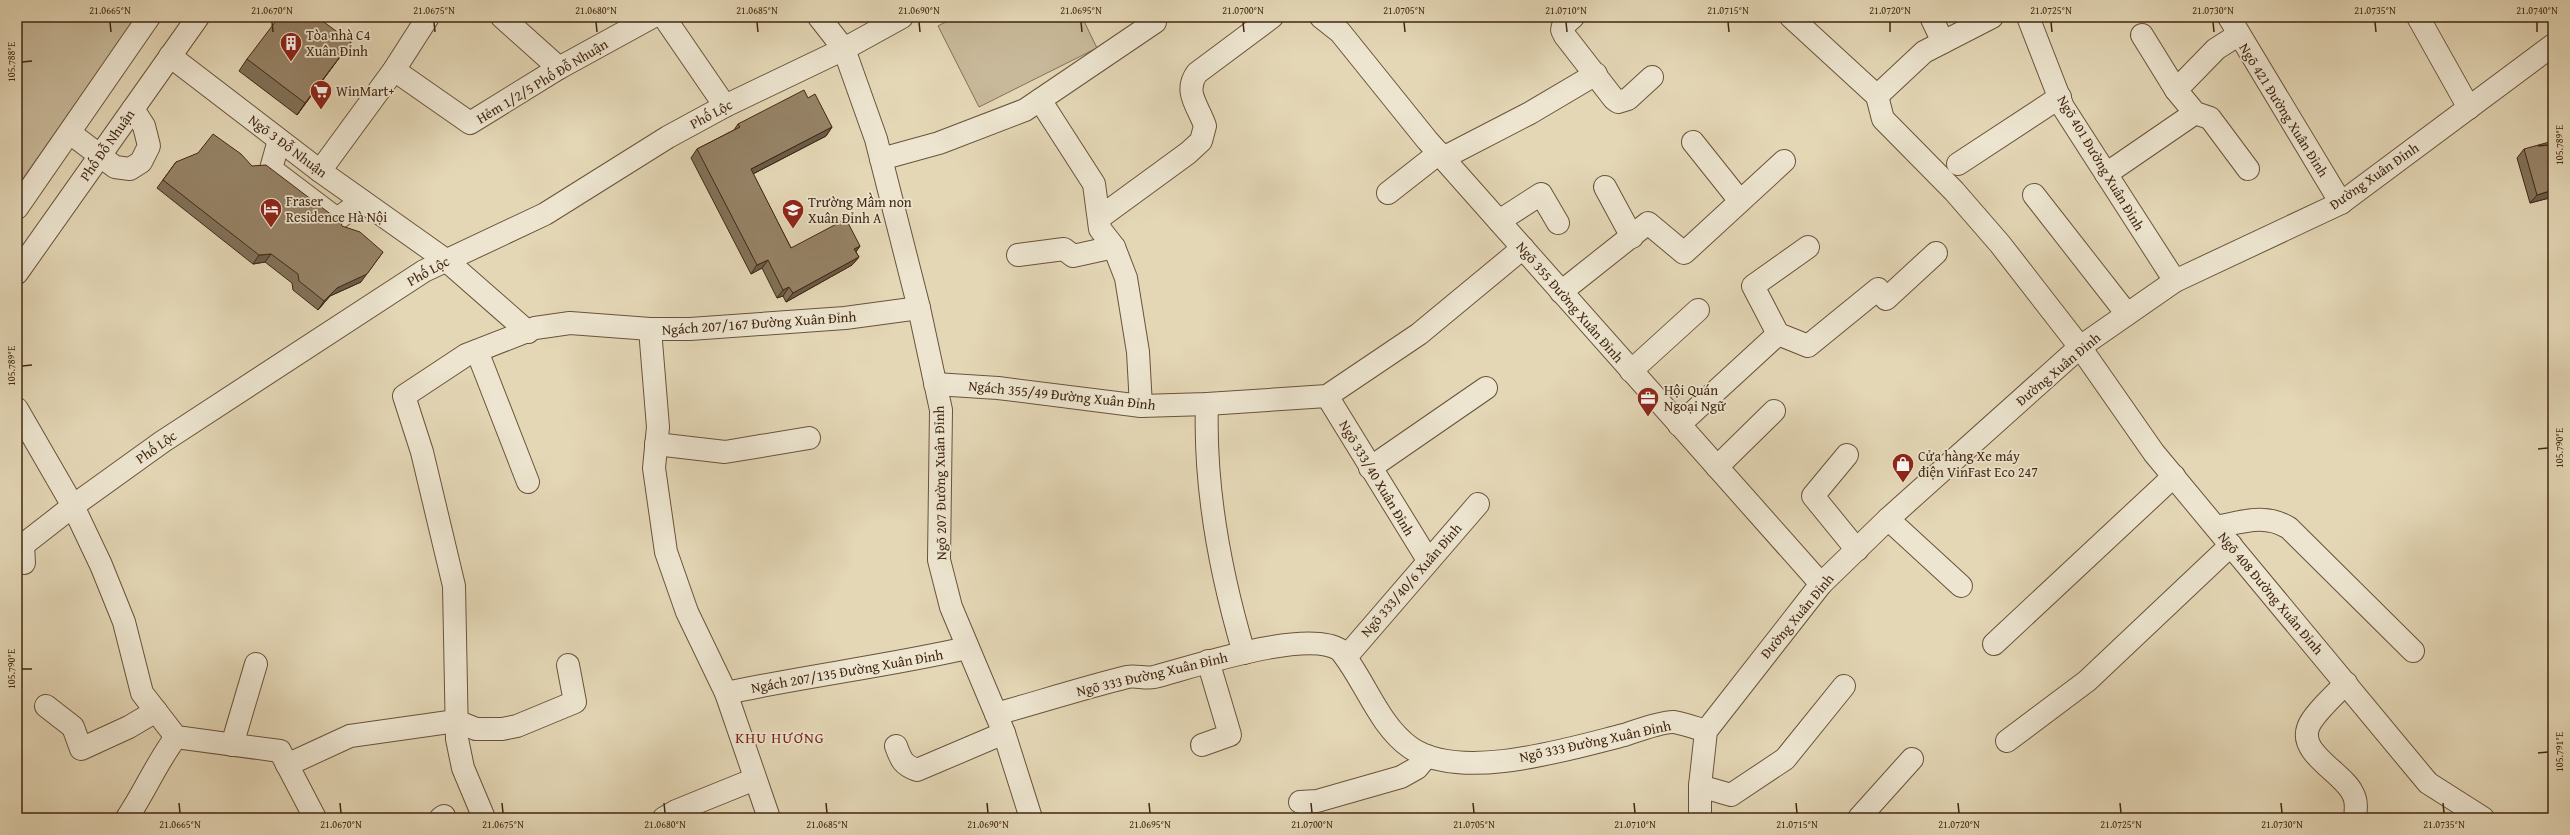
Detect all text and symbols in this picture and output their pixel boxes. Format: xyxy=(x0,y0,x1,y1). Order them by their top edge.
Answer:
text: 21.0665°N xyxy=(89,3,131,18)
text: 21.0670°N xyxy=(251,3,293,18)
text: 21.0675°N xyxy=(413,3,455,18)
text: 21.0680°N xyxy=(575,3,617,18)
text: 21.0685°N xyxy=(736,3,778,18)
text: 21.0690°N xyxy=(898,3,940,18)
text: 21.0695°N xyxy=(1060,3,1102,18)
text: 21.0700°N xyxy=(1222,3,1264,18)
text: 21.0705°N xyxy=(1383,3,1425,18)
text: 21.0710°N xyxy=(1545,3,1587,18)
text: 21.0715°N xyxy=(1707,3,1749,18)
text: 21.0720°N xyxy=(1869,3,1911,18)
text: 21.0725°N xyxy=(2030,3,2072,18)
text: 21.0730°N xyxy=(2192,3,2234,18)
text: 21.0735°N xyxy=(2354,3,2396,18)
text: 21.0740°N xyxy=(2516,3,2558,18)
place label: Tòa nhà C4 Xuân Đỉnh xyxy=(306,25,371,61)
building icon: Tòa nhà C4 Xuân Đỉnh xyxy=(278,30,304,63)
street label: Hẻm 1/2/5 Phố Đỗ Nhuận xyxy=(472,34,612,128)
street label: Ngõ 421 Đường Xuân Đỉnh xyxy=(2235,39,2334,181)
text: 105.788°E xyxy=(4,42,19,82)
supermarket icon: WinMart+ xyxy=(308,78,334,111)
place label: WinMart+ xyxy=(336,81,395,101)
street label: Ngõ 401 Đường Xuân Đỉnh xyxy=(2053,92,2149,235)
street label: Phố Lộc xyxy=(686,94,736,134)
street label: Phố Đỗ Nhuận xyxy=(75,105,139,185)
street label: Ngõ 3 Đỗ Nhuận xyxy=(244,110,332,182)
text: 105.789°E xyxy=(2552,125,2567,165)
street label: Đường Xuân Đỉnh xyxy=(2325,138,2423,214)
place label: Fraser Residence Hà Nội xyxy=(286,191,387,227)
place label: Trường Mầm non Xuân Đỉnh A xyxy=(808,192,912,228)
hotel icon: Fraser Residence Hà Nội xyxy=(258,196,284,229)
school or university icon: Trường Mầm non Xuân Đỉnh A xyxy=(780,197,806,230)
street label: Ngõ 355 Đường Xuân Đỉnh xyxy=(1512,237,1628,367)
street label: Phố Lộc xyxy=(403,251,453,291)
street label: Ngách 207/167 Đường Xuân Đỉnh xyxy=(661,306,857,340)
street label: Đường Xuân Đỉnh xyxy=(2011,327,2105,410)
text: 105.789°E xyxy=(4,346,19,386)
street label: Ngách 355/49 Đường Xuân Đỉnh xyxy=(967,375,1157,415)
place label: Hội Quán Ngoại Ngữ xyxy=(1664,380,1726,416)
office icon: Hội Quán Ngoại Ngữ xyxy=(1635,385,1661,418)
street label: Ngõ 207 Đường Xuân Đỉnh xyxy=(929,405,951,561)
street label: Ngõ 333/40 Xuân Đỉnh xyxy=(1335,416,1420,540)
street label: Phố Lộc xyxy=(132,426,180,468)
text: 105.790°E xyxy=(2552,428,2567,468)
place label: Cửa hàng Xe máy điện VinFast Eco 247 xyxy=(1918,446,2038,482)
shop icon: Cửa hàng Xe máy điện VinFast Eco 247 xyxy=(1890,451,1916,484)
street label: Ngõ 333/40/6 Xuân Đỉnh xyxy=(1356,519,1466,641)
street label: Ngõ 408 Đường Xuân Đỉnh xyxy=(2214,527,2328,659)
street label: Đường Xuân Đỉnh xyxy=(1756,569,1839,663)
street label: Ngách 207/135 Đường Xuân Đỉnh xyxy=(749,644,945,698)
street label: Ngõ 333 Đường Xuân Đỉnh xyxy=(1074,647,1230,701)
text: 105.790°E xyxy=(4,649,19,689)
street label: Ngõ 333 Đường Xuân Đỉnh xyxy=(1517,715,1673,767)
district label: KHU HƯƠNG xyxy=(735,727,825,748)
text: 105.791°E xyxy=(2552,732,2567,772)
text: 21.0665°N xyxy=(159,817,201,832)
text: 21.0670°N xyxy=(320,817,362,832)
text: 21.0675°N xyxy=(482,817,524,832)
text: 21.0680°N xyxy=(644,817,686,832)
text: 21.0685°N xyxy=(806,817,848,832)
text: 21.0690°N xyxy=(967,817,1009,832)
text: 21.0695°N xyxy=(1129,817,1171,832)
text: 21.0700°N xyxy=(1291,817,1333,832)
text: 21.0705°N xyxy=(1453,817,1495,832)
text: 21.0710°N xyxy=(1614,817,1656,832)
text: 21.0715°N xyxy=(1776,817,1818,832)
text: 21.0720°N xyxy=(1938,817,1980,832)
text: 21.0725°N xyxy=(2100,817,2142,832)
text: 21.0730°N xyxy=(2261,817,2303,832)
text: 21.0735°N xyxy=(2423,817,2465,832)

